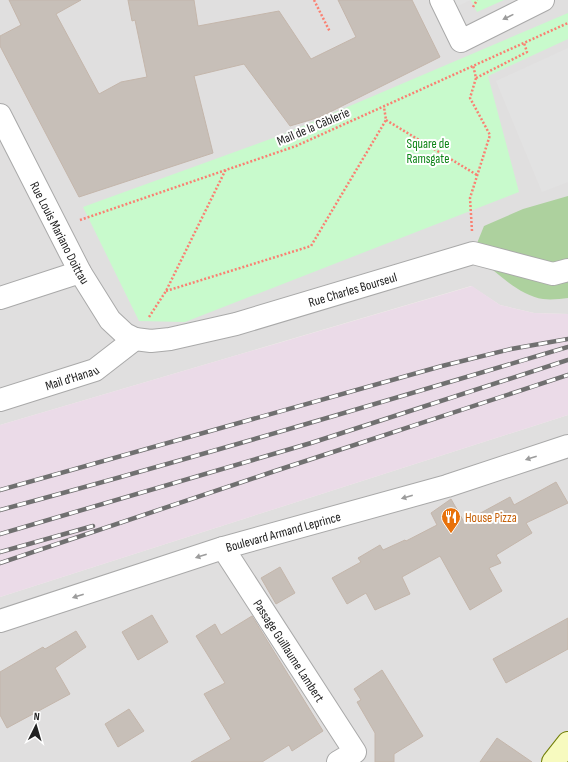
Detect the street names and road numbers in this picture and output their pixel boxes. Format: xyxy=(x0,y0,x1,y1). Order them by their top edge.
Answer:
street label: Mail de la Câblerie xyxy=(275,104,352,149)
street label: Rue Louis Mariano Doittau xyxy=(26,179,92,287)
street label: Rue Charles Bourseul xyxy=(307,269,399,311)
street label: Mail d'Hanau xyxy=(43,363,103,394)
street label: Boulevard Armand Leprince xyxy=(224,509,343,556)
street label: Passage Guillaume Lambert xyxy=(249,597,327,705)

